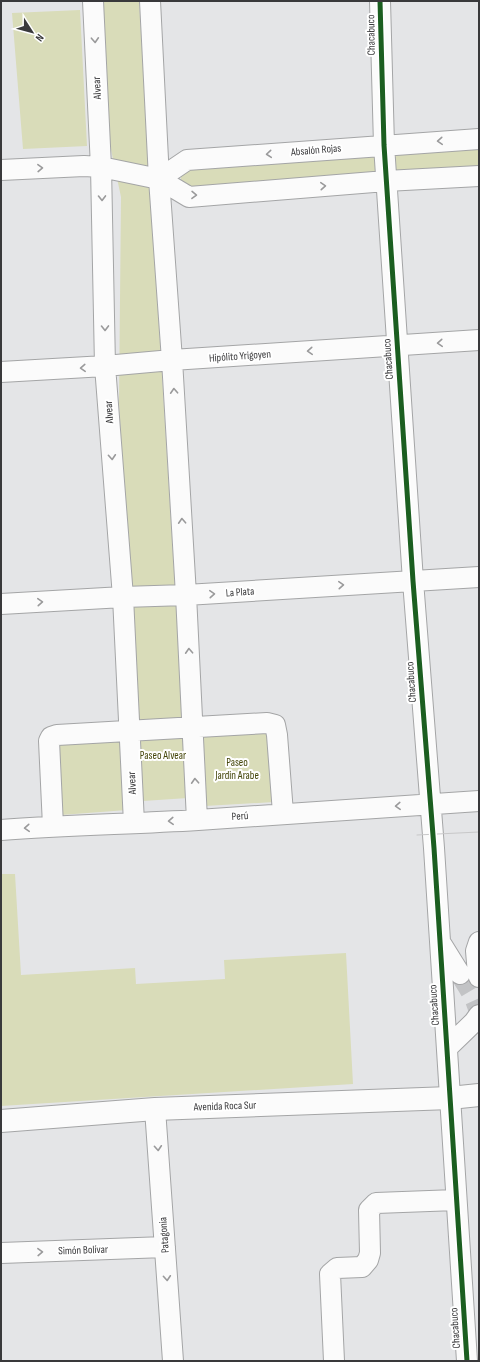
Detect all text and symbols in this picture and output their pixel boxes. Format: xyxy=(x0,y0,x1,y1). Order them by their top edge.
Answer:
north arrow xyxy=(12,12,52,52)
street label: Chacabuco xyxy=(364,14,378,56)
text: N xyxy=(33,31,47,44)
one-way arrow xyxy=(90,37,99,43)
street label: Alvear xyxy=(90,76,104,101)
one-way arrow xyxy=(437,137,443,145)
street label: Absalón Rojas xyxy=(289,141,342,159)
one-way arrow xyxy=(266,149,272,158)
one-way arrow xyxy=(37,164,43,172)
one-way arrow xyxy=(320,182,326,191)
one-way arrow xyxy=(190,191,197,200)
one-way arrow xyxy=(98,195,106,201)
one-way arrow xyxy=(100,325,109,331)
street label: Chacabuco xyxy=(380,338,396,380)
one-way arrow xyxy=(437,338,443,347)
street label: Hipólito Yrigoyen xyxy=(209,347,272,365)
one-way arrow xyxy=(307,347,313,356)
one-way arrow xyxy=(80,363,86,372)
one-way arrow xyxy=(169,388,178,394)
street label: Alvear xyxy=(102,400,116,425)
one-way arrow xyxy=(108,454,117,460)
one-way arrow xyxy=(177,518,186,524)
one-way arrow xyxy=(338,581,344,590)
street label: La Plata xyxy=(225,585,255,599)
one-way arrow xyxy=(209,589,215,598)
one-way arrow xyxy=(37,597,43,606)
one-way arrow xyxy=(184,648,193,654)
street label: Chacabuco xyxy=(403,661,419,703)
park label: Paseo Alvear xyxy=(140,749,186,762)
park label: Paseo Jardin Arabe xyxy=(214,756,259,782)
street label: Alvear xyxy=(125,771,139,796)
one-way arrow xyxy=(190,778,199,784)
one-way arrow xyxy=(395,802,401,810)
street label: Perú xyxy=(231,809,249,823)
one-way arrow xyxy=(168,817,174,825)
one-way arrow xyxy=(24,824,30,833)
street label: Chacabuco xyxy=(426,984,442,1026)
street label: Avenida Roca Sur xyxy=(192,1098,257,1114)
one-way arrow xyxy=(153,1145,162,1151)
street label: Patagonia xyxy=(156,1217,172,1253)
street label: Simón Bolívar xyxy=(58,1243,108,1257)
one-way arrow xyxy=(37,1247,43,1256)
one-way arrow xyxy=(163,1275,172,1281)
street label: Chacabuco xyxy=(447,1307,463,1349)

